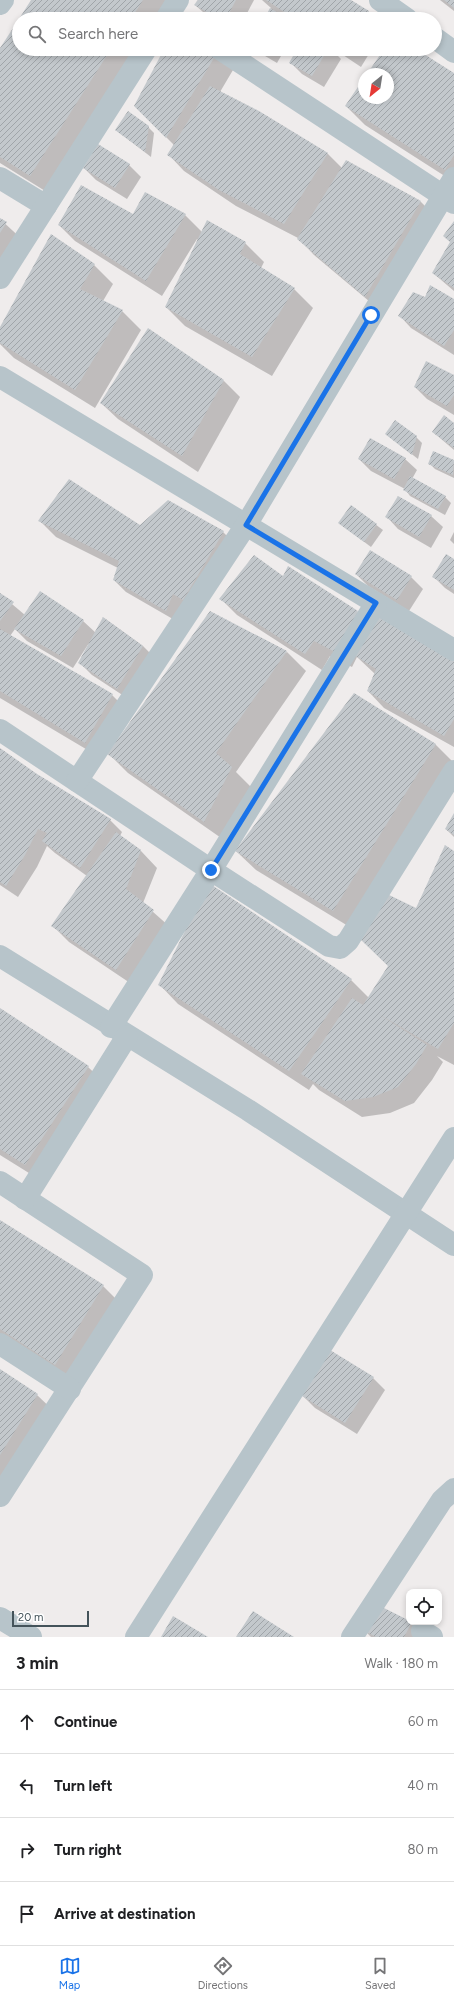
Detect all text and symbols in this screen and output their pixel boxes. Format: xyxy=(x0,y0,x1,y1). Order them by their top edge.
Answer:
search box xyxy=(12,12,442,56)
icon: search xyxy=(26,23,48,45)
text: Search here xyxy=(58,25,138,43)
north arrow xyxy=(358,68,394,104)
route start xyxy=(362,306,380,324)
route end xyxy=(202,861,220,879)
map controls xyxy=(406,1589,442,1625)
button: locate xyxy=(406,1589,442,1625)
scale bar xyxy=(12,1609,89,1628)
text: 20 m xyxy=(18,1611,43,1624)
text: 3 min xyxy=(16,1653,58,1673)
text: Walk · 180 m xyxy=(365,1656,438,1671)
icon: ahead xyxy=(16,1711,38,1733)
text: Continue xyxy=(54,1713,117,1731)
text: 60 m xyxy=(408,1714,438,1729)
icon: left xyxy=(16,1775,38,1797)
text: Turn left xyxy=(54,1777,112,1795)
text: 40 m xyxy=(407,1778,438,1793)
icon: right xyxy=(16,1839,38,1861)
text: Turn right xyxy=(54,1841,122,1859)
text: 80 m xyxy=(407,1842,438,1857)
icon: arrive xyxy=(16,1903,38,1925)
text: Arrive at destination xyxy=(54,1905,195,1923)
tab: Map xyxy=(59,1955,81,1992)
tab: Directions xyxy=(198,1955,248,1992)
tab: Saved xyxy=(365,1955,395,1992)

